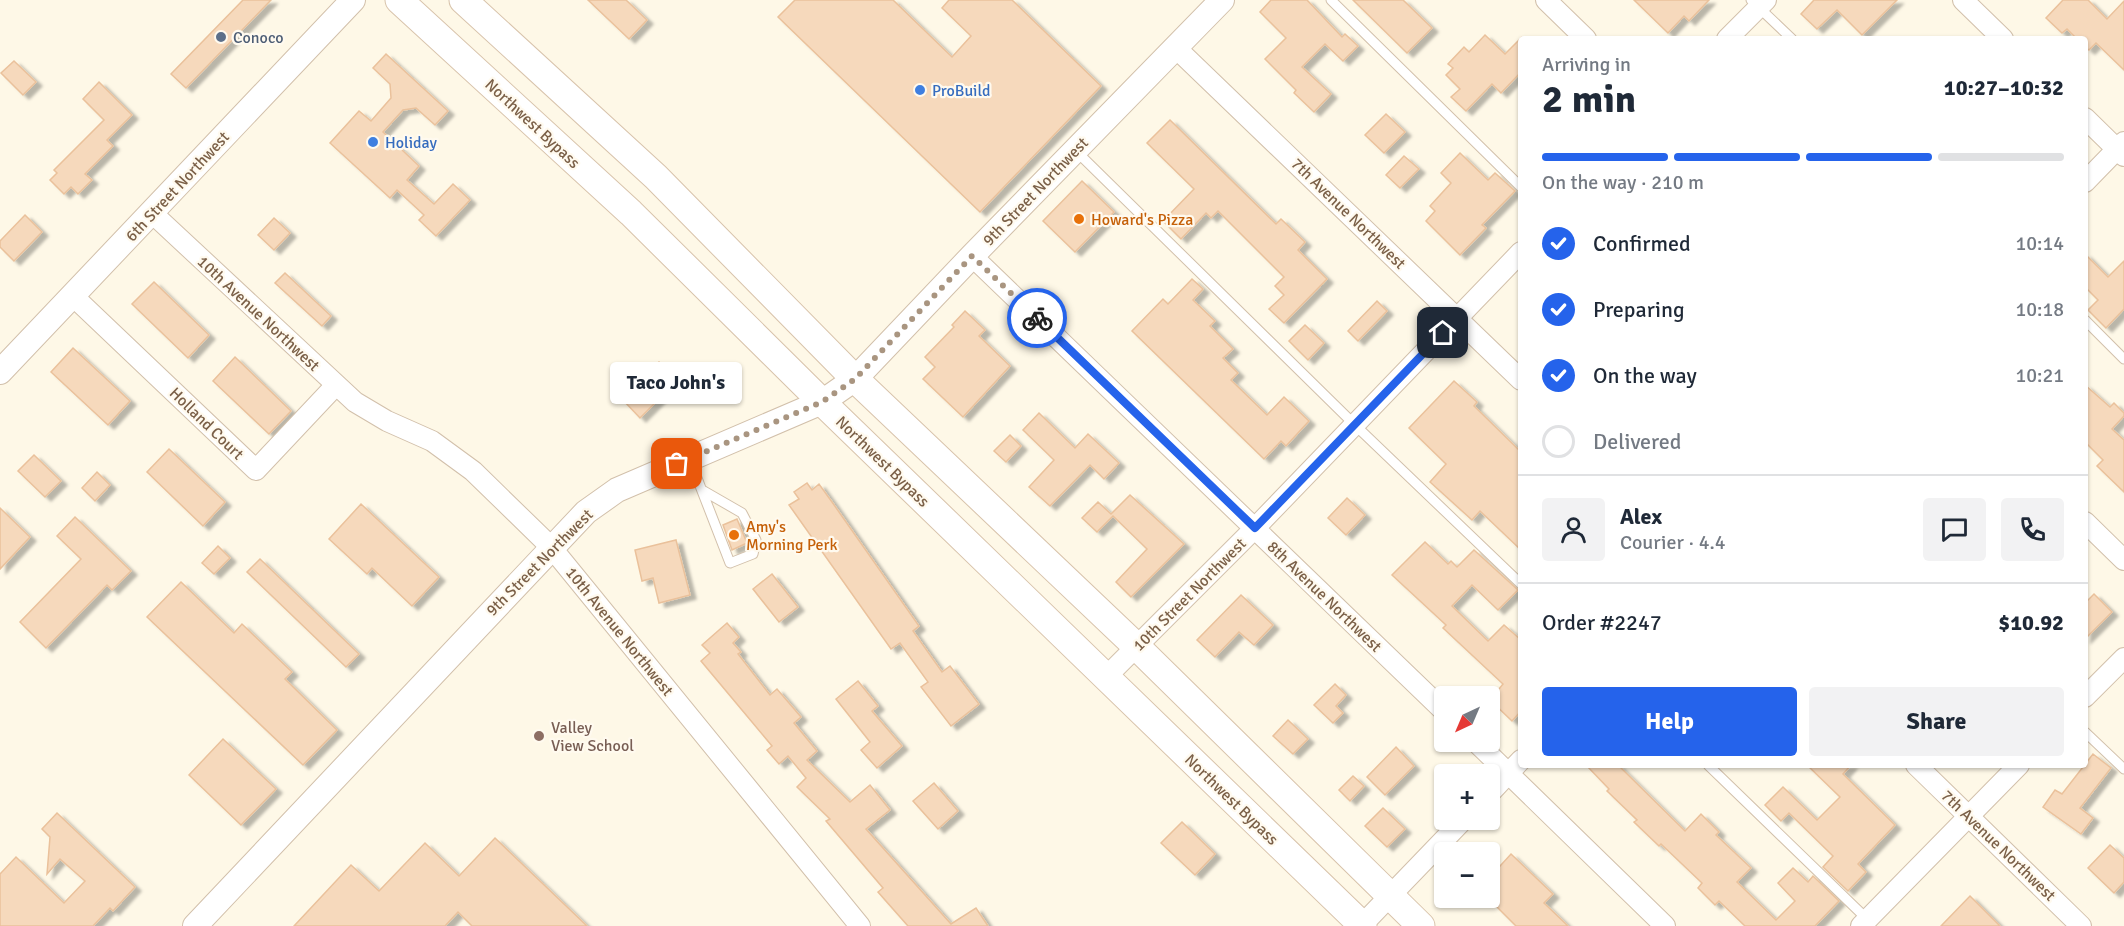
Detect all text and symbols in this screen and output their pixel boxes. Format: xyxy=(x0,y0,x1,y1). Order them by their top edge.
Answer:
place label: Conoco xyxy=(233,28,284,48)
marker: Conoco xyxy=(214,30,228,44)
text: Arriving in xyxy=(1542,52,1631,77)
text: 10:27–10:32 xyxy=(1944,74,2064,101)
street label: Northwest Bypass xyxy=(481,75,584,173)
text: 2 min xyxy=(1542,75,1636,123)
place label: ProBuild xyxy=(932,81,991,101)
marker: ProBuild xyxy=(913,83,927,97)
street label: 6th Street Northwest xyxy=(122,127,234,246)
place label: Holiday xyxy=(385,133,437,153)
street label: 9th Street Northwest xyxy=(979,133,1093,250)
marker: Holiday xyxy=(366,135,380,149)
street label: 7th Avenue Northwest xyxy=(1287,154,1410,274)
text: On the way · 210 m xyxy=(1542,170,1704,195)
place label: Howard's Pizza xyxy=(1091,210,1193,230)
marker: Howard's Pizza xyxy=(1072,212,1086,226)
icon: check xyxy=(1542,227,1575,260)
text: Confirmed xyxy=(1593,230,1691,257)
text: 10:14 xyxy=(2015,231,2064,256)
street label: 10th Avenue Northwest xyxy=(193,252,324,376)
courier xyxy=(1007,288,1067,348)
icon: check xyxy=(1542,293,1575,326)
text: Preparing xyxy=(1593,296,1685,323)
text: 10:18 xyxy=(2015,297,2064,322)
icon: bike xyxy=(1021,302,1054,335)
pin xyxy=(1417,307,1468,358)
icon: home xyxy=(1426,316,1459,349)
icon: check xyxy=(1542,359,1575,392)
callout: Taco John's xyxy=(611,362,743,404)
text: On the way xyxy=(1593,362,1697,389)
text: 10:21 xyxy=(2015,363,2064,388)
text: Taco John's xyxy=(627,370,725,395)
street label: Holland Court xyxy=(165,383,248,464)
street label: Northwest Bypass xyxy=(831,412,933,511)
text: Delivered xyxy=(1593,428,1681,455)
pin xyxy=(651,438,702,489)
icon: bag xyxy=(660,447,693,480)
button: person xyxy=(1542,498,1605,561)
button: chat xyxy=(1923,498,1986,561)
button: phone xyxy=(2001,498,2064,561)
text: Alex xyxy=(1620,503,1662,530)
street label: 9th Street Northwest xyxy=(482,505,598,620)
place label: Amy's Morning Perk xyxy=(746,517,837,555)
marker: Amy's Morning Perk xyxy=(727,528,741,542)
text: Courier · 4.4 xyxy=(1620,530,1726,555)
street label: 10th Street Northwest xyxy=(1129,534,1251,655)
street label: 8th Avenue Northwest xyxy=(1263,537,1386,657)
street label: 10th Avenue Northwest xyxy=(561,563,678,700)
text: Order #2247 xyxy=(1542,609,1662,636)
text: $10.92 xyxy=(1998,609,2064,636)
north arrow xyxy=(1434,686,1500,752)
map controls xyxy=(1434,686,1500,908)
button: Help xyxy=(1542,687,1797,756)
button: Share xyxy=(1809,687,2064,756)
place label: Valley View School xyxy=(551,718,634,756)
marker: Valley View School xyxy=(532,729,546,743)
street label: Northwest Bypass xyxy=(1180,750,1282,849)
button: + xyxy=(1434,764,1500,830)
street label: 7th Avenue Northwest xyxy=(1937,786,2060,906)
button: − xyxy=(1434,842,1500,908)

